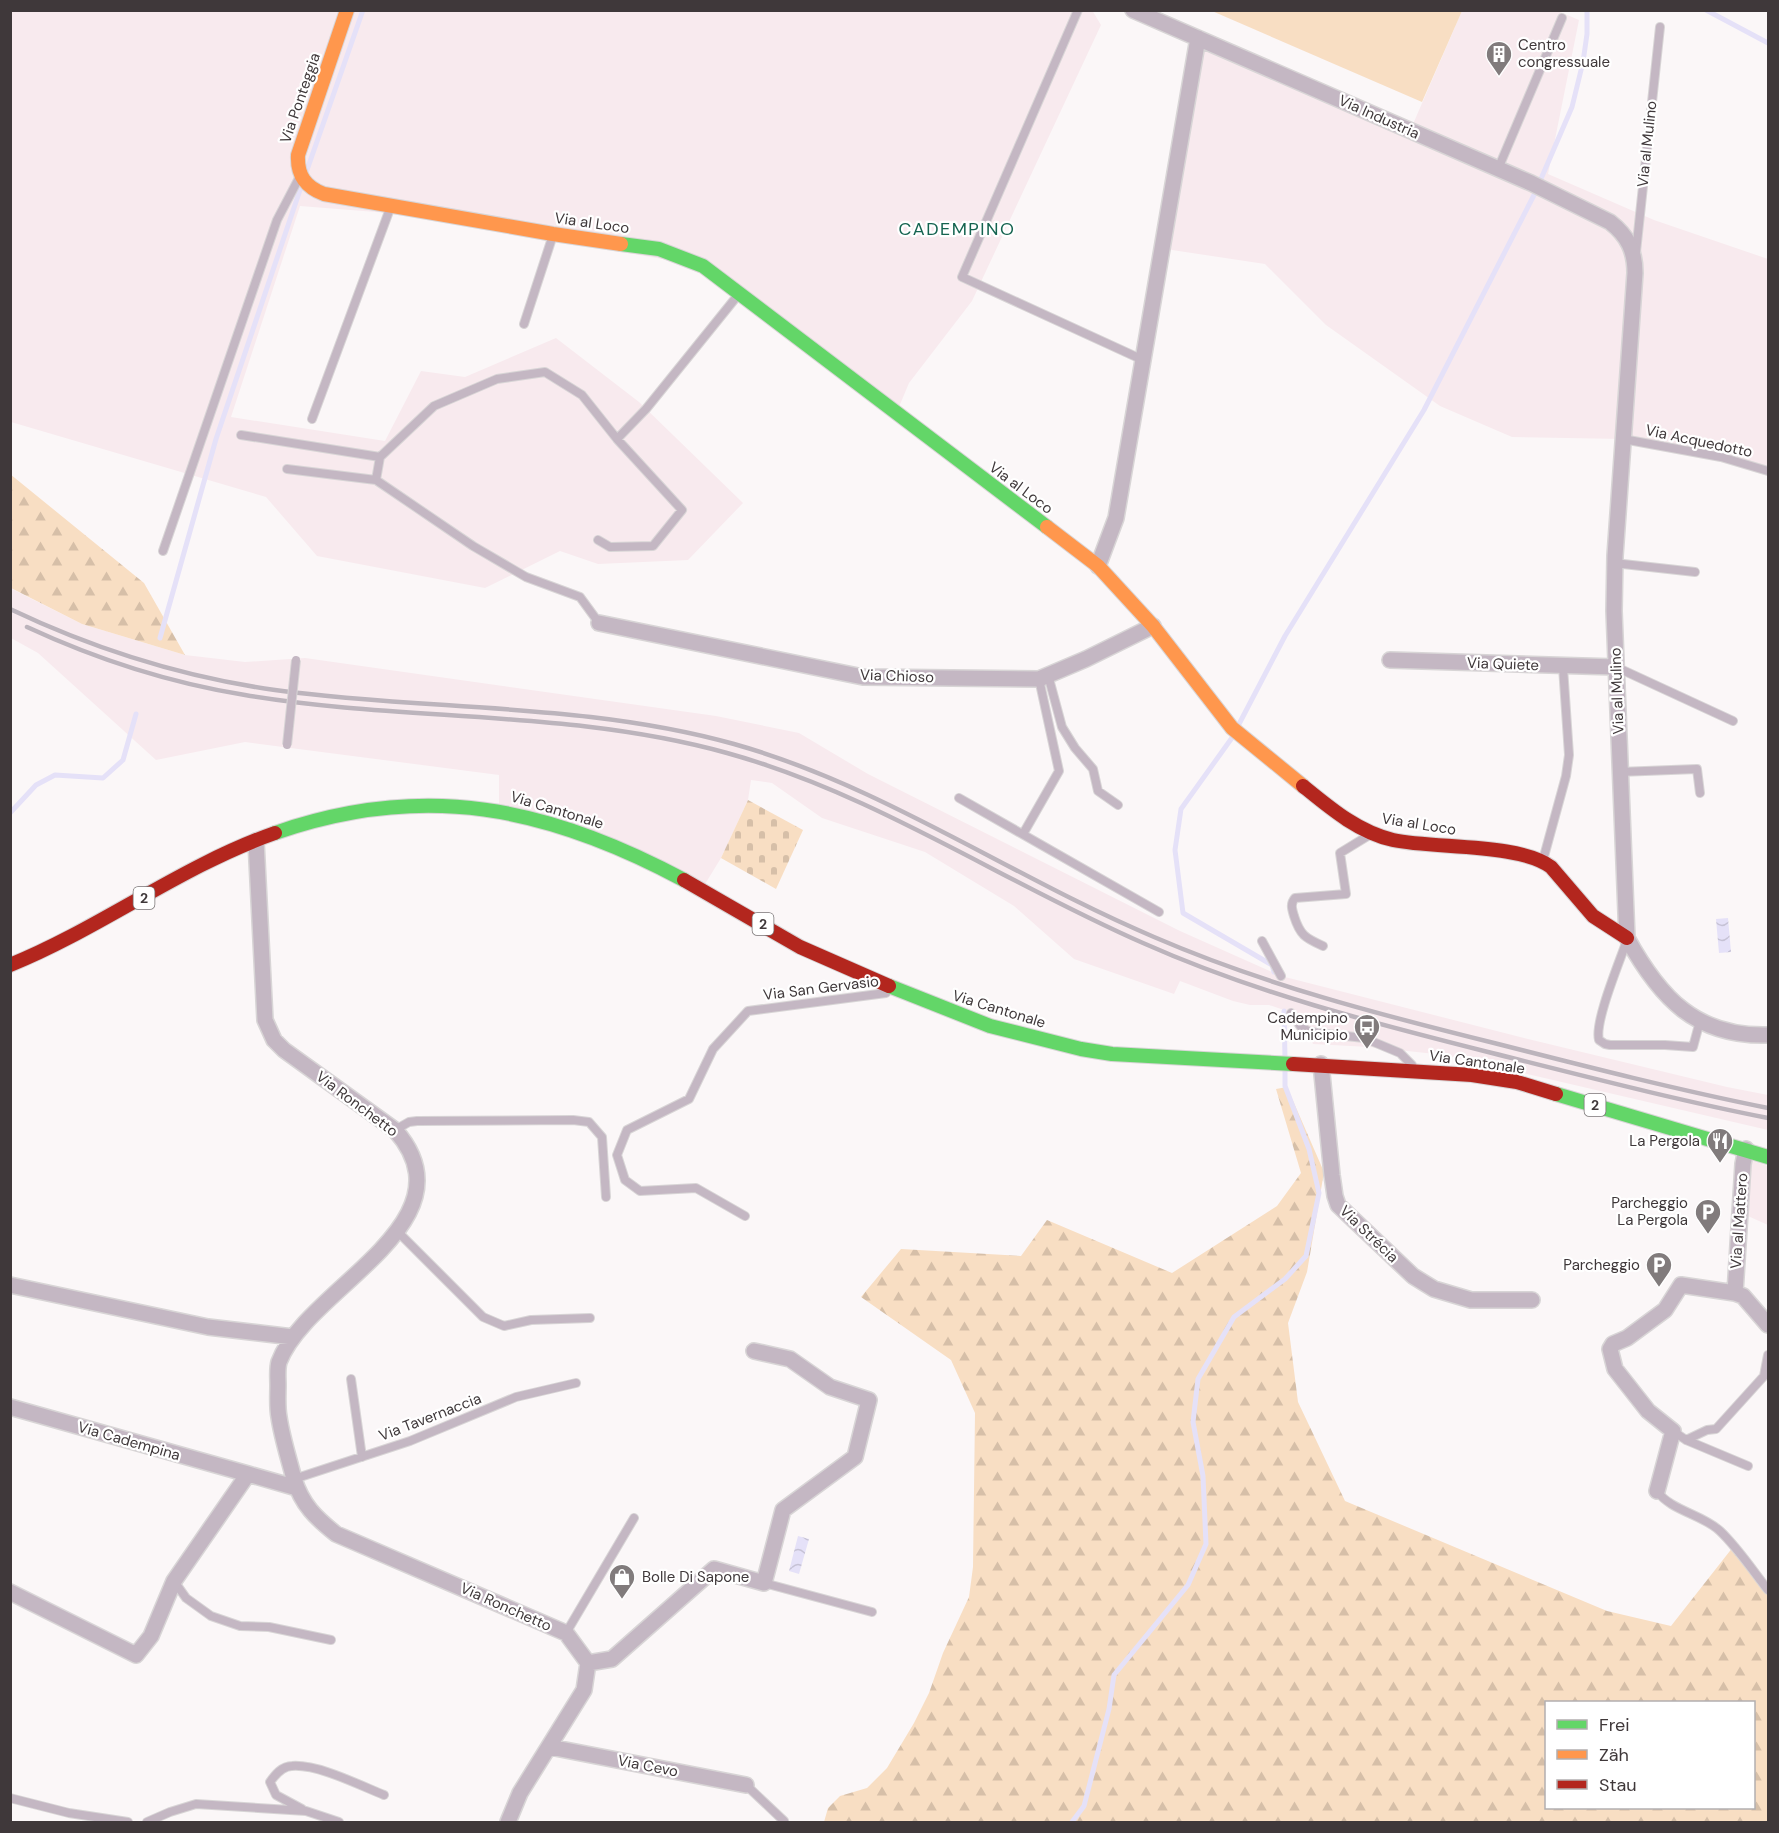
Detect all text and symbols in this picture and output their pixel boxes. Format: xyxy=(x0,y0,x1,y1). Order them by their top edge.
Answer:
place label: Centro congressuale xyxy=(1518,35,1610,72)
building icon: Centro congressuale xyxy=(1484,39,1514,77)
street label: Via Ponteggia xyxy=(275,50,325,146)
street label: Via Industria xyxy=(1336,90,1422,144)
street label: Via al Mulino xyxy=(1633,100,1661,188)
street label: Via al Loco xyxy=(553,208,631,238)
district label: CADEMPINO xyxy=(899,217,1015,241)
street label: Via Acquedotto xyxy=(1644,420,1754,462)
street label: Via al Loco xyxy=(985,457,1057,519)
street label: Via al Mulino xyxy=(1605,647,1629,735)
street label: Via Quiete xyxy=(1467,653,1539,675)
street label: Via Chioso xyxy=(860,665,934,687)
street label: Via Cantonale xyxy=(508,786,606,834)
street label: Via al Loco xyxy=(1380,808,1458,840)
road number: 2 xyxy=(134,887,154,909)
road number: 2 xyxy=(752,913,774,935)
street label: Via San Gervasio xyxy=(762,971,880,1005)
street label: Via Cantonale xyxy=(950,985,1048,1033)
place label: Cadempino Municipio xyxy=(1267,1008,1348,1045)
bus stop icon: Cadempino Municipio xyxy=(1352,1012,1382,1050)
street label: Via Cantonale xyxy=(1428,1045,1526,1079)
street label: Via Ronchetto xyxy=(312,1067,402,1141)
road number: 2 xyxy=(1584,1094,1606,1116)
restaurant icon: La Pergola xyxy=(1705,1126,1735,1164)
place label: La Pergola xyxy=(1629,1131,1700,1151)
street label: Via al Mattero xyxy=(1726,1172,1752,1270)
place label: Parcheggio La Pergola xyxy=(1611,1193,1688,1230)
parking icon: Parcheggio La Pergola xyxy=(1693,1197,1723,1235)
street label: Via Strécia xyxy=(1335,1201,1403,1267)
parking icon: Parcheggio xyxy=(1644,1250,1674,1288)
place label: Parcheggio xyxy=(1563,1255,1640,1275)
street label: Via Tavernaccia xyxy=(376,1388,484,1446)
street label: Via Cadempina xyxy=(75,1417,183,1465)
shop icon: Bolle Di Sapone xyxy=(607,1562,637,1600)
place label: Bolle Di Sapone xyxy=(642,1567,749,1587)
street label: Via Ronchetto xyxy=(457,1578,555,1636)
legend xyxy=(1545,1701,1755,1809)
text: Frei xyxy=(1599,1713,1630,1737)
text: Zäh xyxy=(1599,1743,1629,1767)
street label: Via Cevo xyxy=(616,1750,680,1782)
text: Stau xyxy=(1599,1773,1637,1797)

